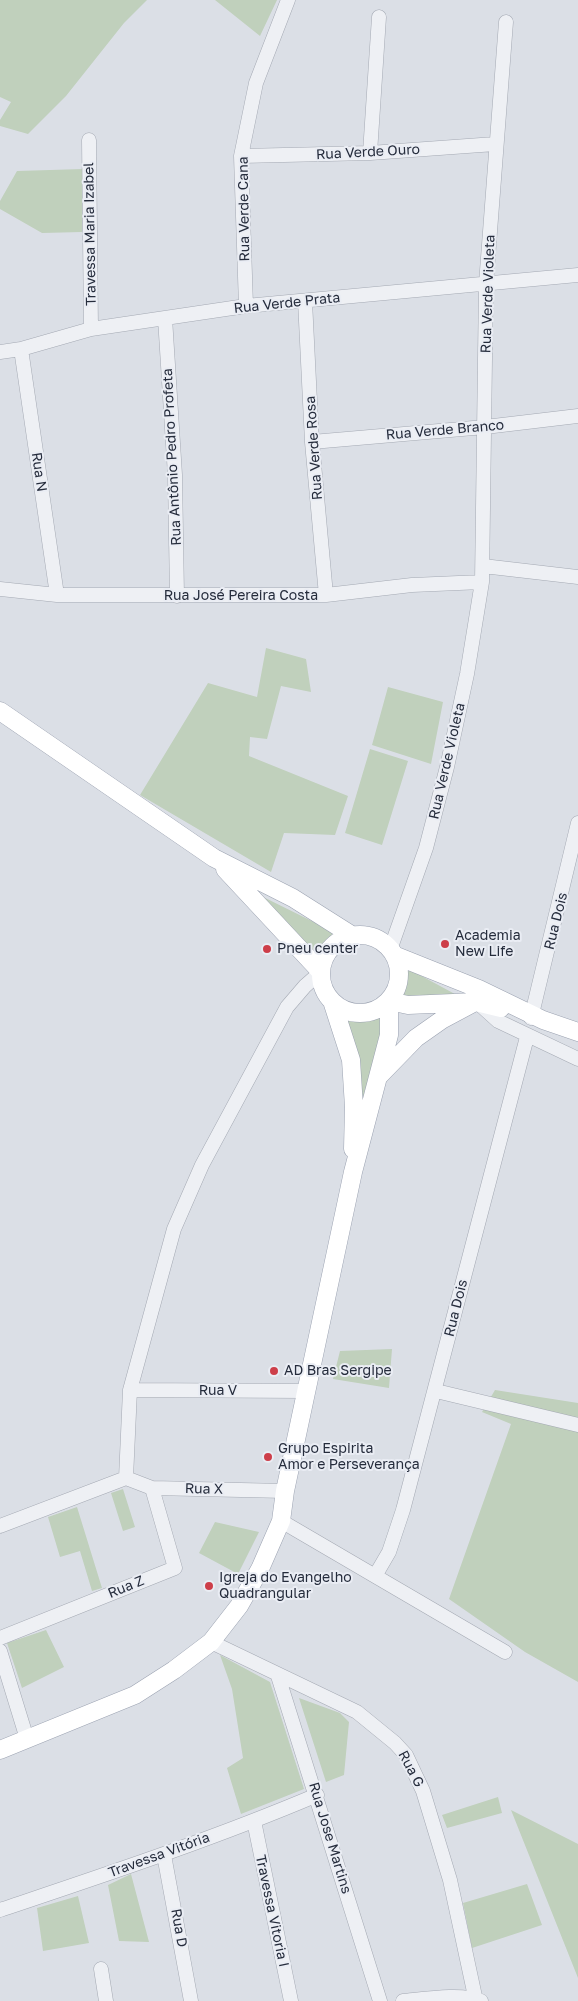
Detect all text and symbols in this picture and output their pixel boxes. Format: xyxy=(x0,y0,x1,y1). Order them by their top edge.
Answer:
street label: Rua Verde Ouro xyxy=(316,141,420,163)
street label: Rua Verde Cana xyxy=(235,156,253,262)
street label: Travessa Maria Izabel xyxy=(80,162,100,306)
street label: Rua Verde Violeta xyxy=(478,234,498,354)
street label: Rua Verde Prata xyxy=(233,289,341,317)
street label: Rua Antônio Pedro Profeta xyxy=(159,368,185,546)
street label: Rua Verde Rosa xyxy=(302,395,326,501)
street label: Rua Verde Branco xyxy=(385,416,505,444)
street label: Rua N xyxy=(28,451,50,493)
street label: Rua José Pereira Costa xyxy=(164,588,318,604)
street label: Rua Verde Violeta xyxy=(425,701,469,821)
street label: Rua Dois xyxy=(541,891,571,951)
place label: Academia New Life xyxy=(455,928,521,960)
marker: Academia New Life xyxy=(439,938,451,950)
place label: Pneu center xyxy=(277,941,358,957)
marker: Pneu center xyxy=(261,943,273,955)
street label: Rua Dois xyxy=(441,1278,471,1338)
place label: AD Bras Sergipe xyxy=(284,1363,392,1379)
marker: AD Bras Sergipe xyxy=(268,1365,280,1377)
street label: Rua V xyxy=(199,1383,237,1399)
place label: Grupo Espirita Amor e Perseverança xyxy=(278,1441,420,1474)
marker: Grupo Espirita Amor e Perseverança xyxy=(262,1451,274,1463)
street label: Rua X xyxy=(185,1480,223,1498)
place label: Igreja do Evangelho Quadrangular xyxy=(219,1570,352,1602)
street label: Rua Z xyxy=(105,1572,147,1602)
marker: Igreja do Evangelho Quadrangular xyxy=(203,1580,215,1592)
street label: Rua G xyxy=(394,1748,428,1790)
street label: Rua Jose Martins xyxy=(305,1780,355,1896)
street label: Travessa Vitória xyxy=(106,1829,212,1881)
street label: Travessa Vitoria I xyxy=(252,1853,292,1969)
street label: Rua D xyxy=(167,1907,191,1949)

